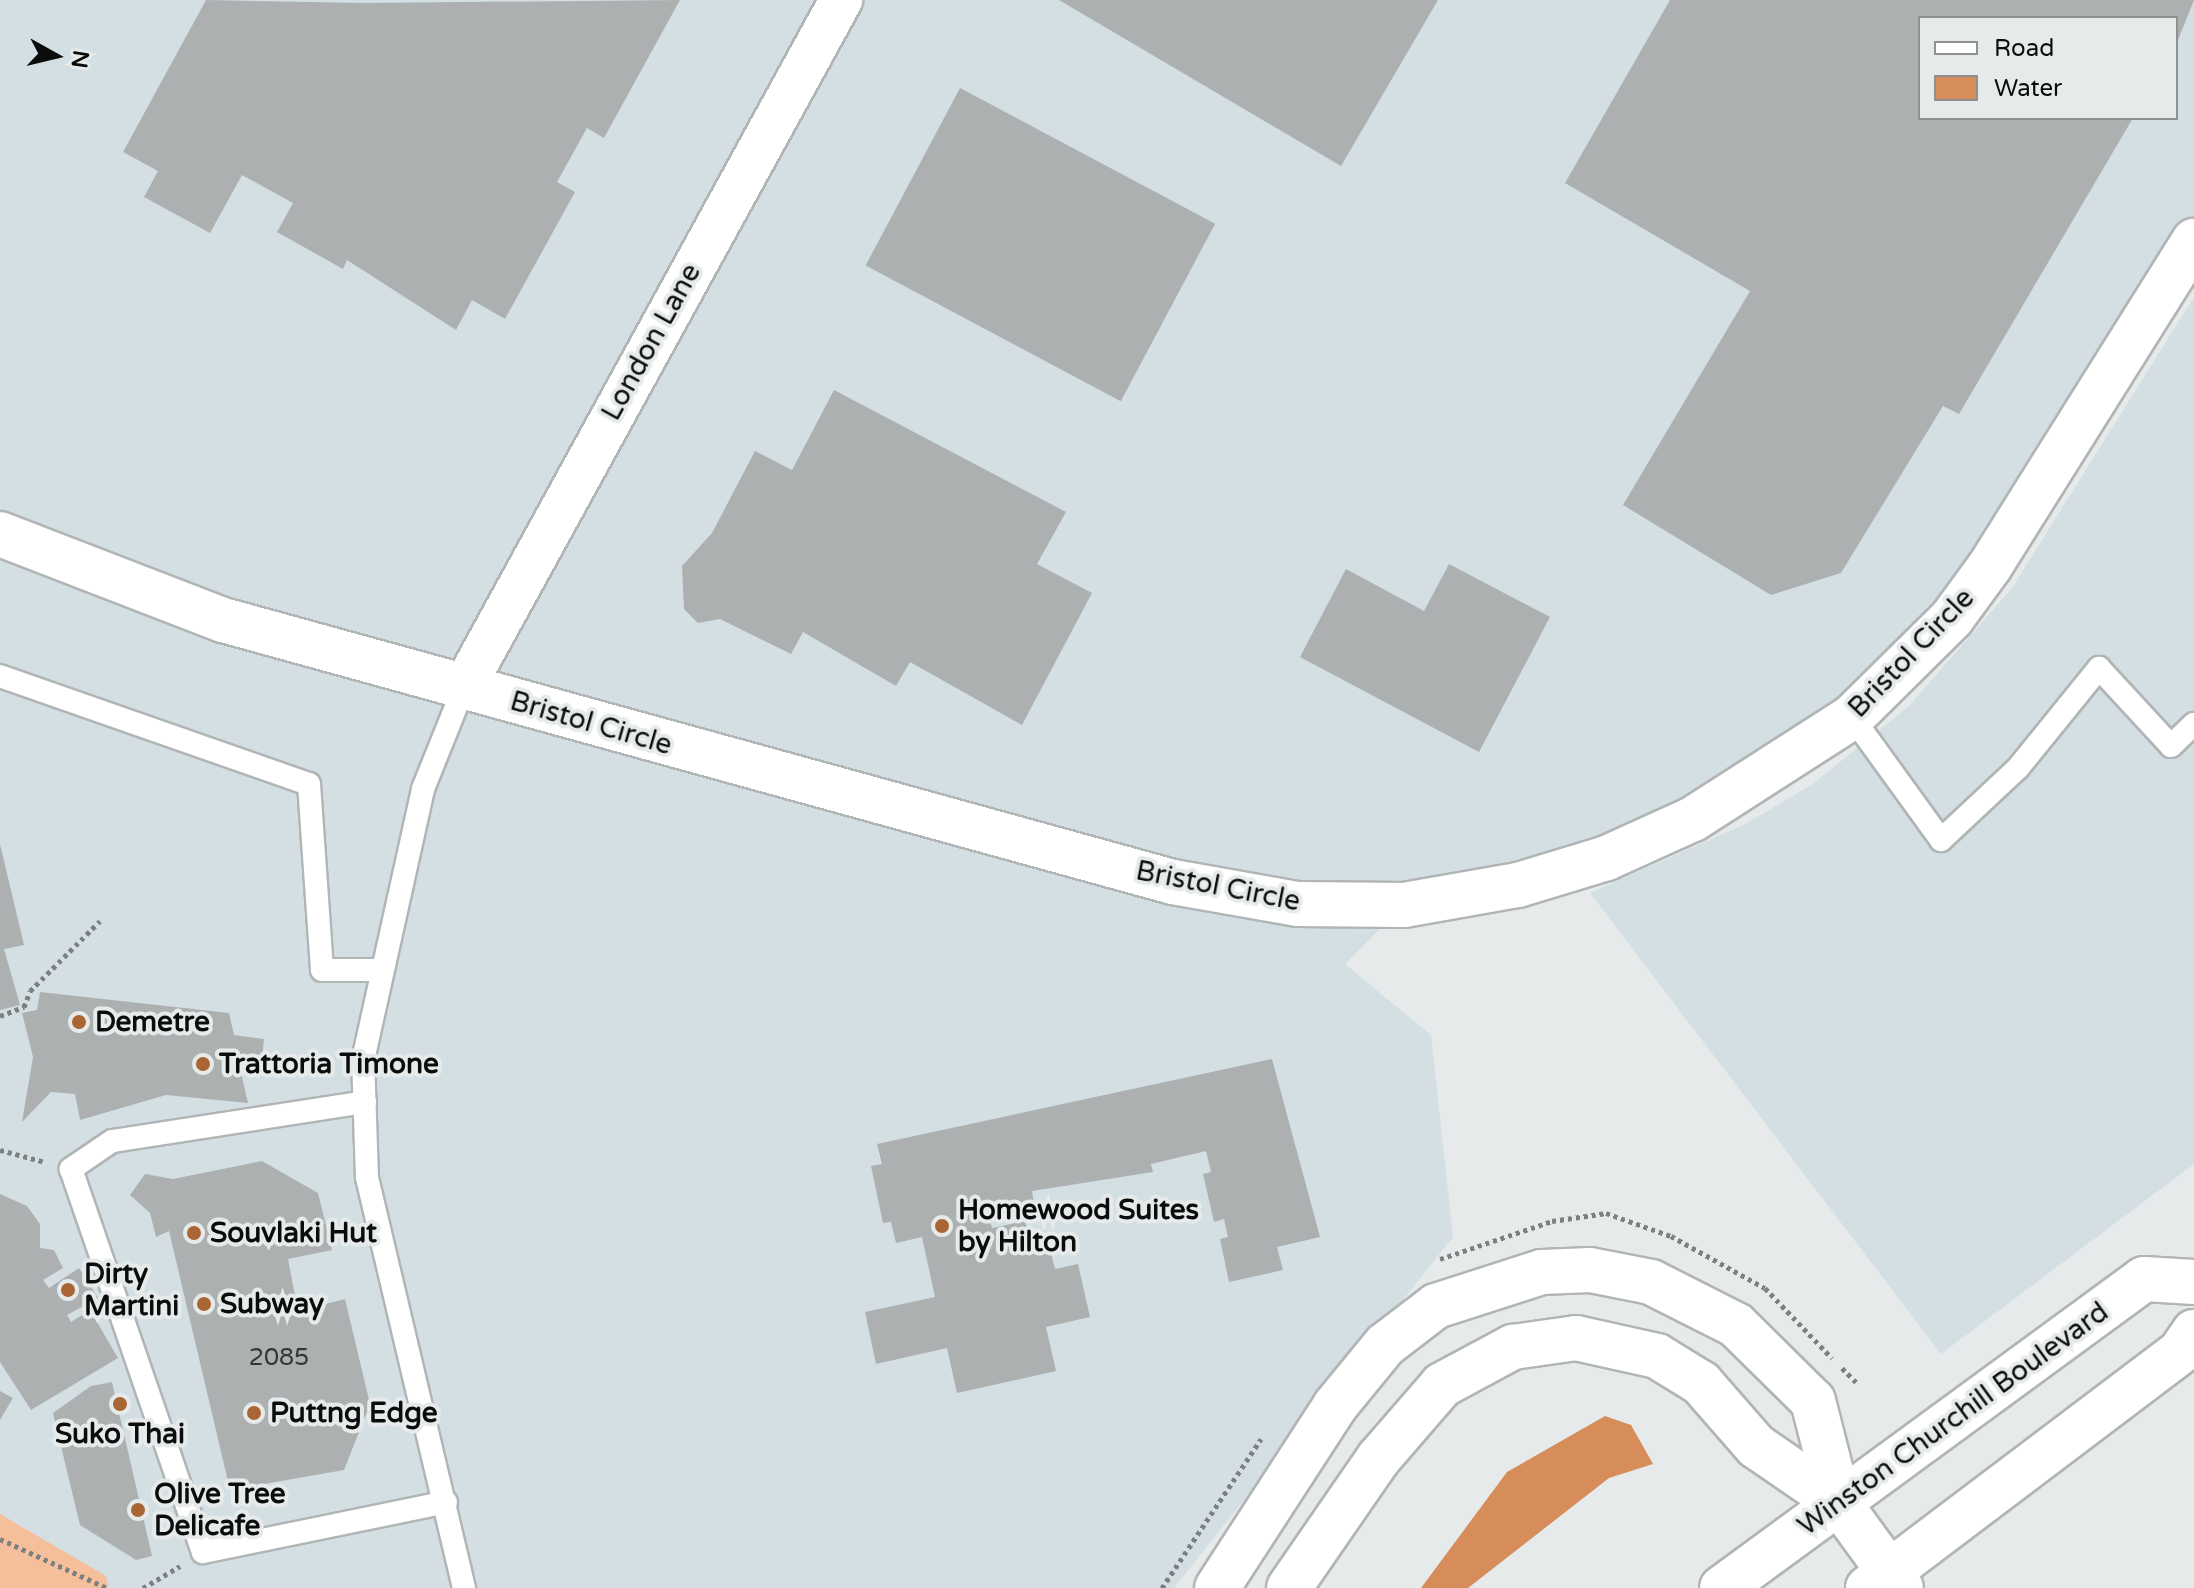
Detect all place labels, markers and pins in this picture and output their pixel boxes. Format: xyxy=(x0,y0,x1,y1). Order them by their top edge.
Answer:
place label: Demetre xyxy=(95,1005,210,1039)
marker: Demetre xyxy=(70,1013,88,1031)
place label: Trattoria Timone xyxy=(219,1047,439,1081)
marker: Trattoria Timone xyxy=(194,1055,212,1073)
place label: Homewood Suites by Hilton xyxy=(958,1193,1199,1259)
place label: Souvlaki Hut xyxy=(210,1216,377,1250)
marker: Homewood Suites by Hilton xyxy=(933,1217,951,1235)
marker: Souvlaki Hut xyxy=(185,1224,203,1242)
place label: Dirty Martini xyxy=(84,1257,179,1323)
marker: Dirty Martini xyxy=(59,1281,77,1299)
place label: Subway xyxy=(220,1287,324,1321)
marker: Subway xyxy=(195,1295,213,1313)
marker: Suko Thai xyxy=(111,1395,129,1413)
place label: Puttng Edge xyxy=(270,1396,438,1430)
marker: Puttng Edge xyxy=(245,1404,263,1422)
place label: Suko Thai xyxy=(55,1417,185,1451)
place label: Olive Tree Delicafe xyxy=(154,1477,286,1543)
marker: Olive Tree Delicafe xyxy=(129,1501,147,1519)

